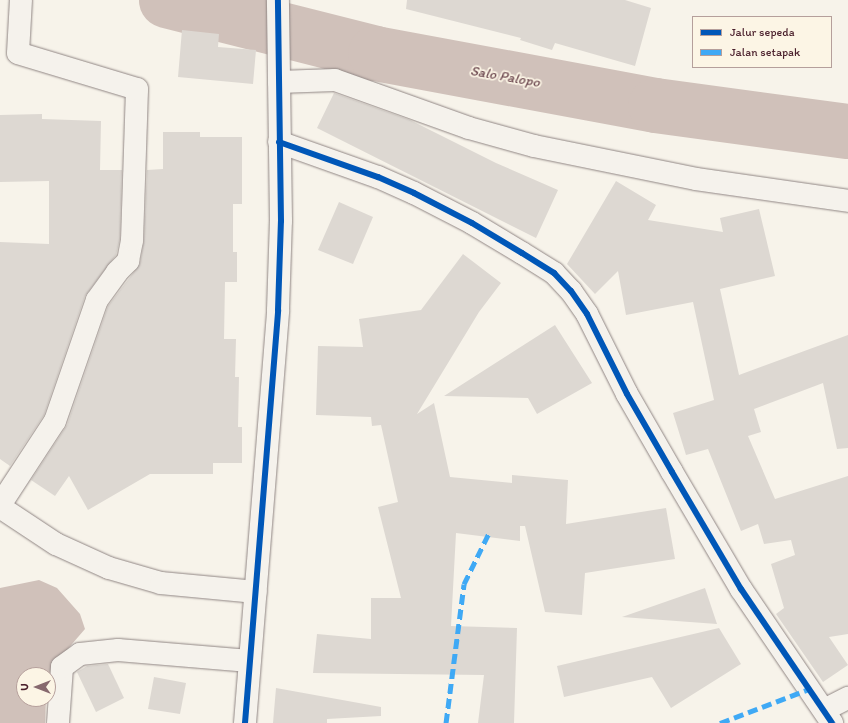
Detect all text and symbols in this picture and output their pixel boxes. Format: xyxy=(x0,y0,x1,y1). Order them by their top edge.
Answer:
legend xyxy=(692,16,832,68)
text: Jalur sepeda xyxy=(730,25,795,39)
text: Jalan setapak xyxy=(730,45,800,59)
water label: Salo Palopo xyxy=(469,63,541,91)
north arrow xyxy=(16,667,56,707)
text: U xyxy=(18,683,31,691)

